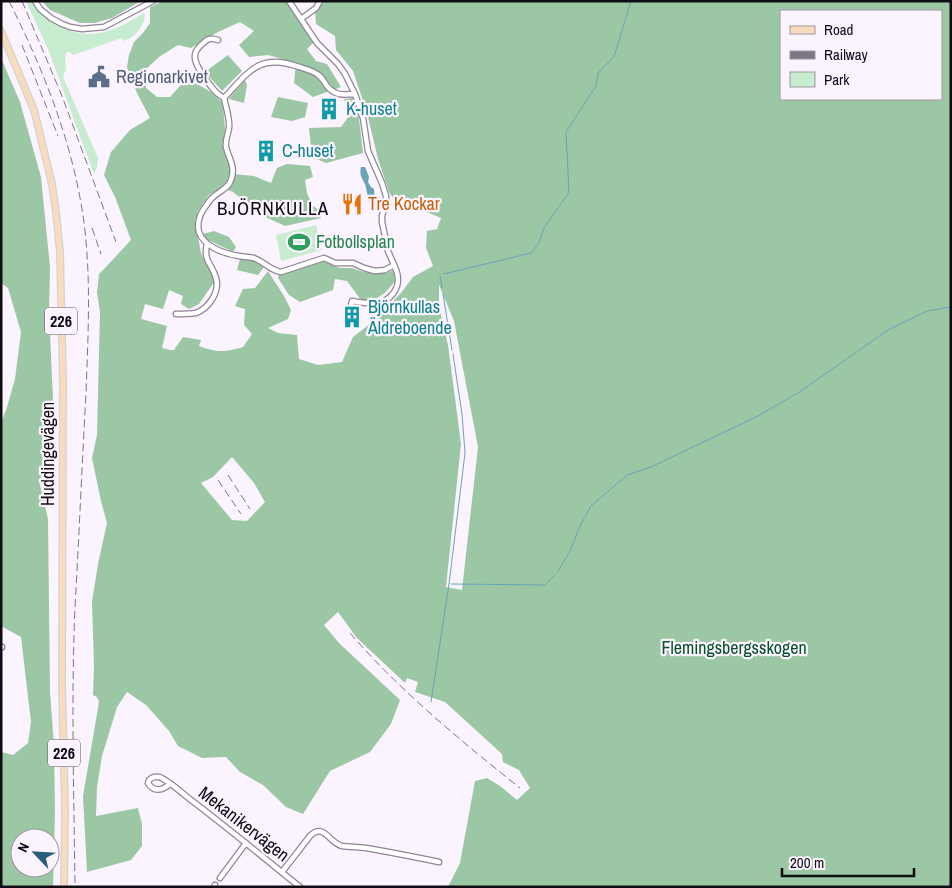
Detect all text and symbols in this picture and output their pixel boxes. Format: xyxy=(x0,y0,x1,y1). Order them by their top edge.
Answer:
legend xyxy=(780,10,942,100)
text: Road xyxy=(824,19,853,40)
text: Railway xyxy=(824,44,869,65)
public building icon: Regionarkivet xyxy=(86,64,112,90)
place label: Regionarkivet xyxy=(116,64,208,89)
text: Park xyxy=(824,69,850,90)
building icon: K-huset xyxy=(316,96,342,122)
place label: K-huset xyxy=(346,96,397,121)
building icon: C-huset xyxy=(253,138,279,164)
place label: C-huset xyxy=(282,138,334,163)
restaurant icon: Tre Kockar xyxy=(339,191,365,217)
place label: Tre Kockar xyxy=(368,191,440,216)
district label: BJÖRNKULLA xyxy=(217,195,329,221)
sports icon: Fotbollsplan xyxy=(286,229,312,255)
place label: Fotbollsplan xyxy=(316,229,395,254)
place label: Björnkullas Äldreboende xyxy=(367,294,452,340)
building icon: Björnkullas Äldreboende xyxy=(339,304,365,330)
road number: 226 xyxy=(45,308,77,334)
street label: Huddingevägen xyxy=(35,402,60,506)
park label: Flemingsbergsskogen xyxy=(661,635,807,660)
road number: 226 xyxy=(48,740,80,766)
street label: Mekanikervägen xyxy=(194,780,295,867)
north arrow xyxy=(10,828,60,878)
text: N xyxy=(13,840,33,855)
scale bar xyxy=(782,846,914,878)
text: 200 m xyxy=(790,852,824,873)

